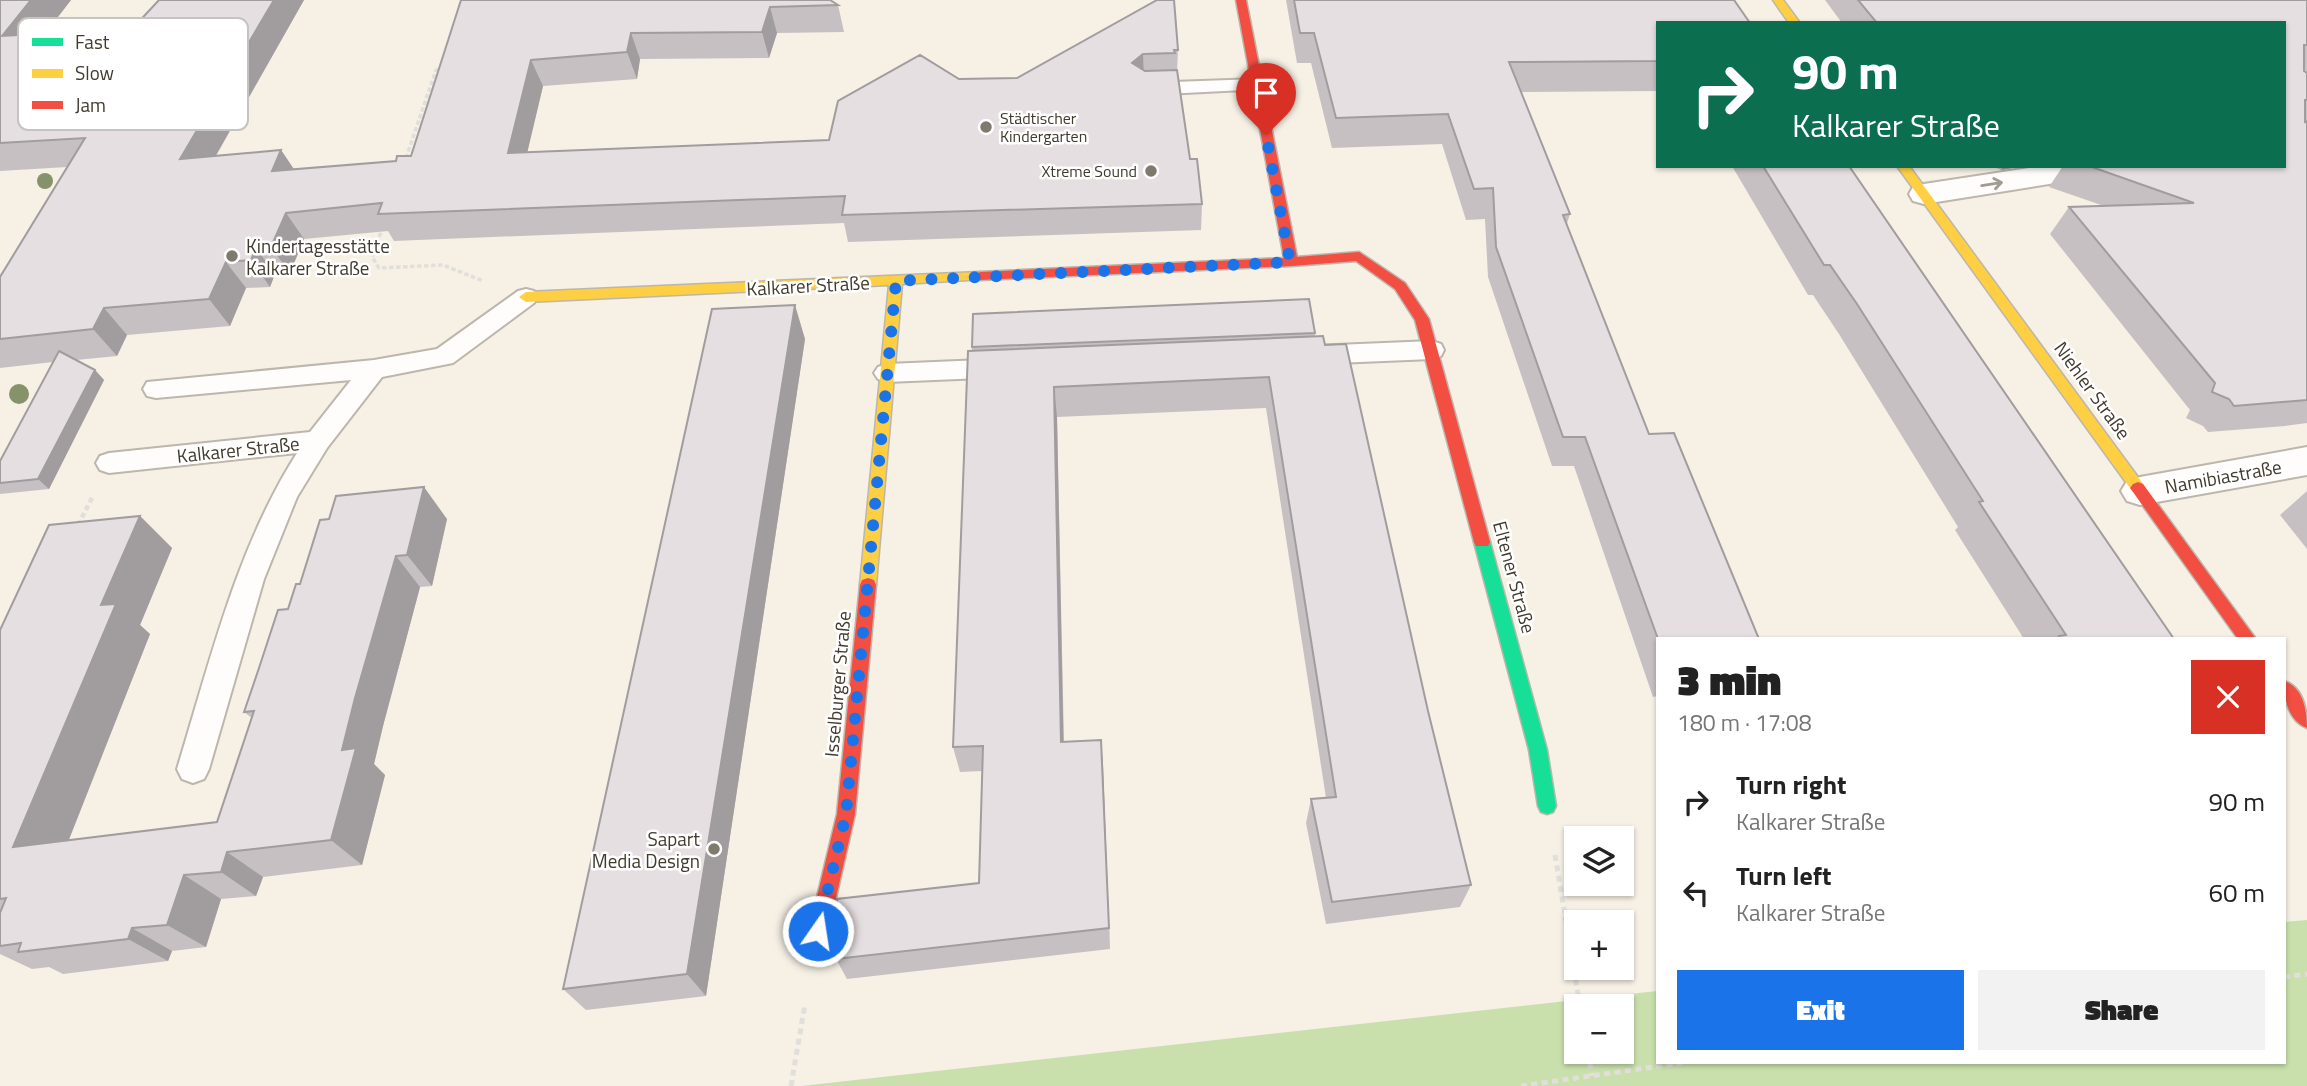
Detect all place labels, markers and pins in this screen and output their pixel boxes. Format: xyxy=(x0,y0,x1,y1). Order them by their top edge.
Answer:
pin xyxy=(1236,63,1296,135)
place label: Städtischer Kindergarten xyxy=(1000,106,1087,148)
marker: Städtischer Kindergarten xyxy=(978,119,994,135)
place label: Xtreme Sound xyxy=(1041,159,1137,183)
marker: Xtreme Sound xyxy=(1143,163,1159,179)
place label: Kindertagesstätte Kalkarer Straße xyxy=(246,231,390,282)
marker: Kindertagesstätte Kalkarer Straße xyxy=(224,248,240,264)
place label: Sapart Media Design xyxy=(592,824,700,875)
marker: Sapart Media Design xyxy=(706,841,722,857)

